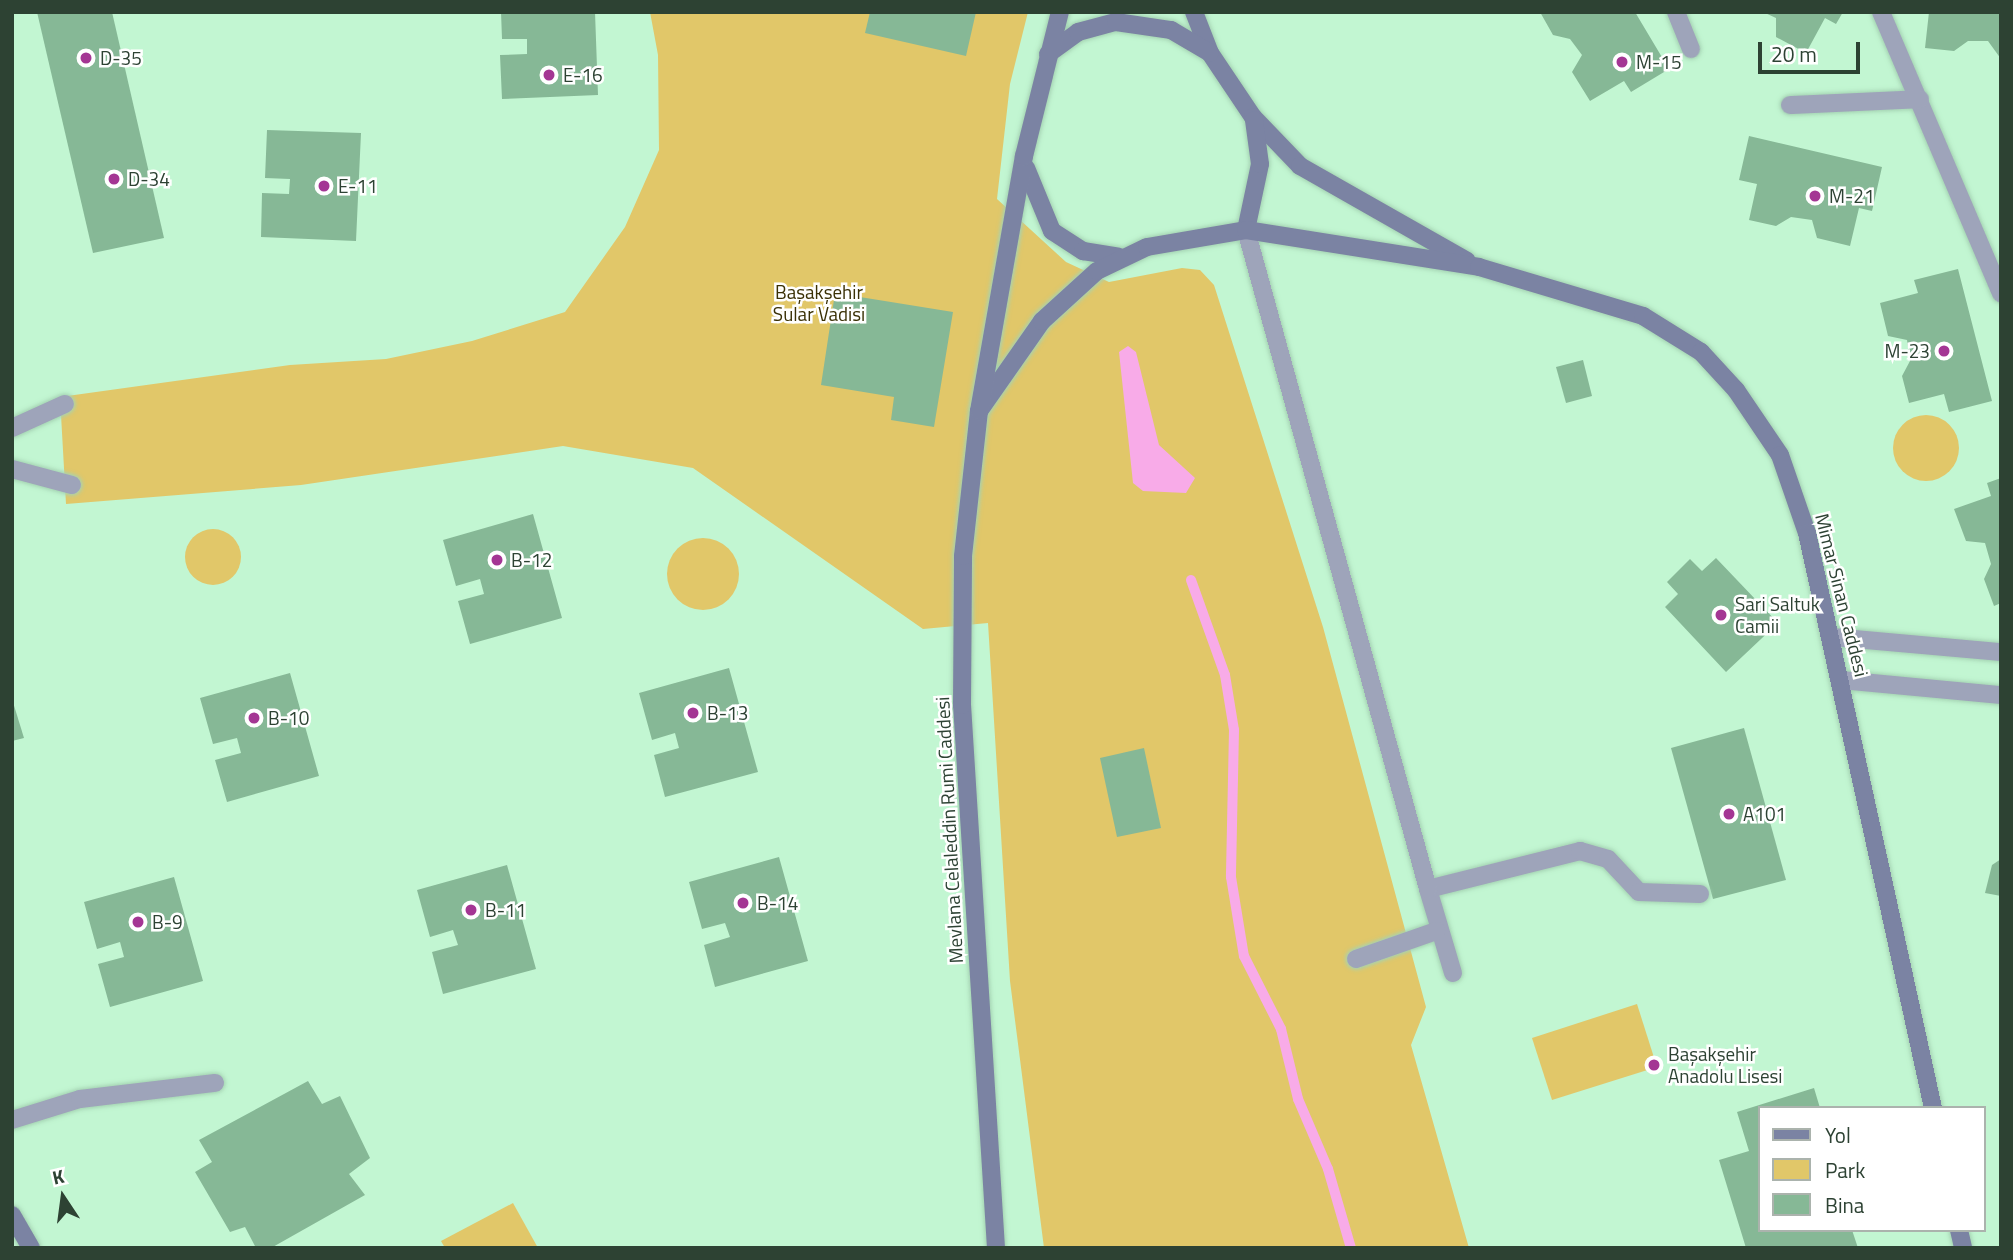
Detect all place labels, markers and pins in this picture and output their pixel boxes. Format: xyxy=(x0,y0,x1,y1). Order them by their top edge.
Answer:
place label: D-35 xyxy=(100,47,142,69)
marker: D-35 xyxy=(78,50,94,66)
place label: M-15 xyxy=(1636,51,1682,73)
marker: M-15 xyxy=(1614,54,1630,70)
place label: E-16 xyxy=(563,64,603,86)
marker: E-16 xyxy=(541,67,557,83)
place label: D-34 xyxy=(128,168,170,190)
marker: D-34 xyxy=(106,171,122,187)
place label: E-11 xyxy=(338,175,378,197)
marker: E-11 xyxy=(316,178,332,194)
place label: M-21 xyxy=(1829,185,1875,207)
marker: M-21 xyxy=(1807,188,1823,204)
place label: M-23 xyxy=(1884,340,1930,362)
marker: M-23 xyxy=(1936,343,1952,359)
place label: B-12 xyxy=(511,549,552,571)
marker: B-12 xyxy=(489,552,505,568)
place label: Sari Saltuk Camii xyxy=(1735,593,1820,637)
marker: Sari Saltuk Camii xyxy=(1713,607,1729,623)
place label: B-13 xyxy=(707,702,748,724)
marker: B-13 xyxy=(685,705,701,721)
place label: B-10 xyxy=(268,707,309,729)
marker: B-10 xyxy=(246,710,262,726)
place label: A101 xyxy=(1743,803,1786,825)
marker: A101 xyxy=(1721,806,1737,822)
place label: B-14 xyxy=(757,892,798,914)
marker: B-14 xyxy=(735,895,751,911)
place label: B-11 xyxy=(485,899,526,921)
marker: B-11 xyxy=(463,902,479,918)
place label: B-9 xyxy=(152,911,183,933)
marker: B-9 xyxy=(130,914,146,930)
place label: Başakşehir Anadolu Lisesi xyxy=(1668,1043,1782,1087)
marker: Başakşehir Anadolu Lisesi xyxy=(1646,1057,1662,1073)

